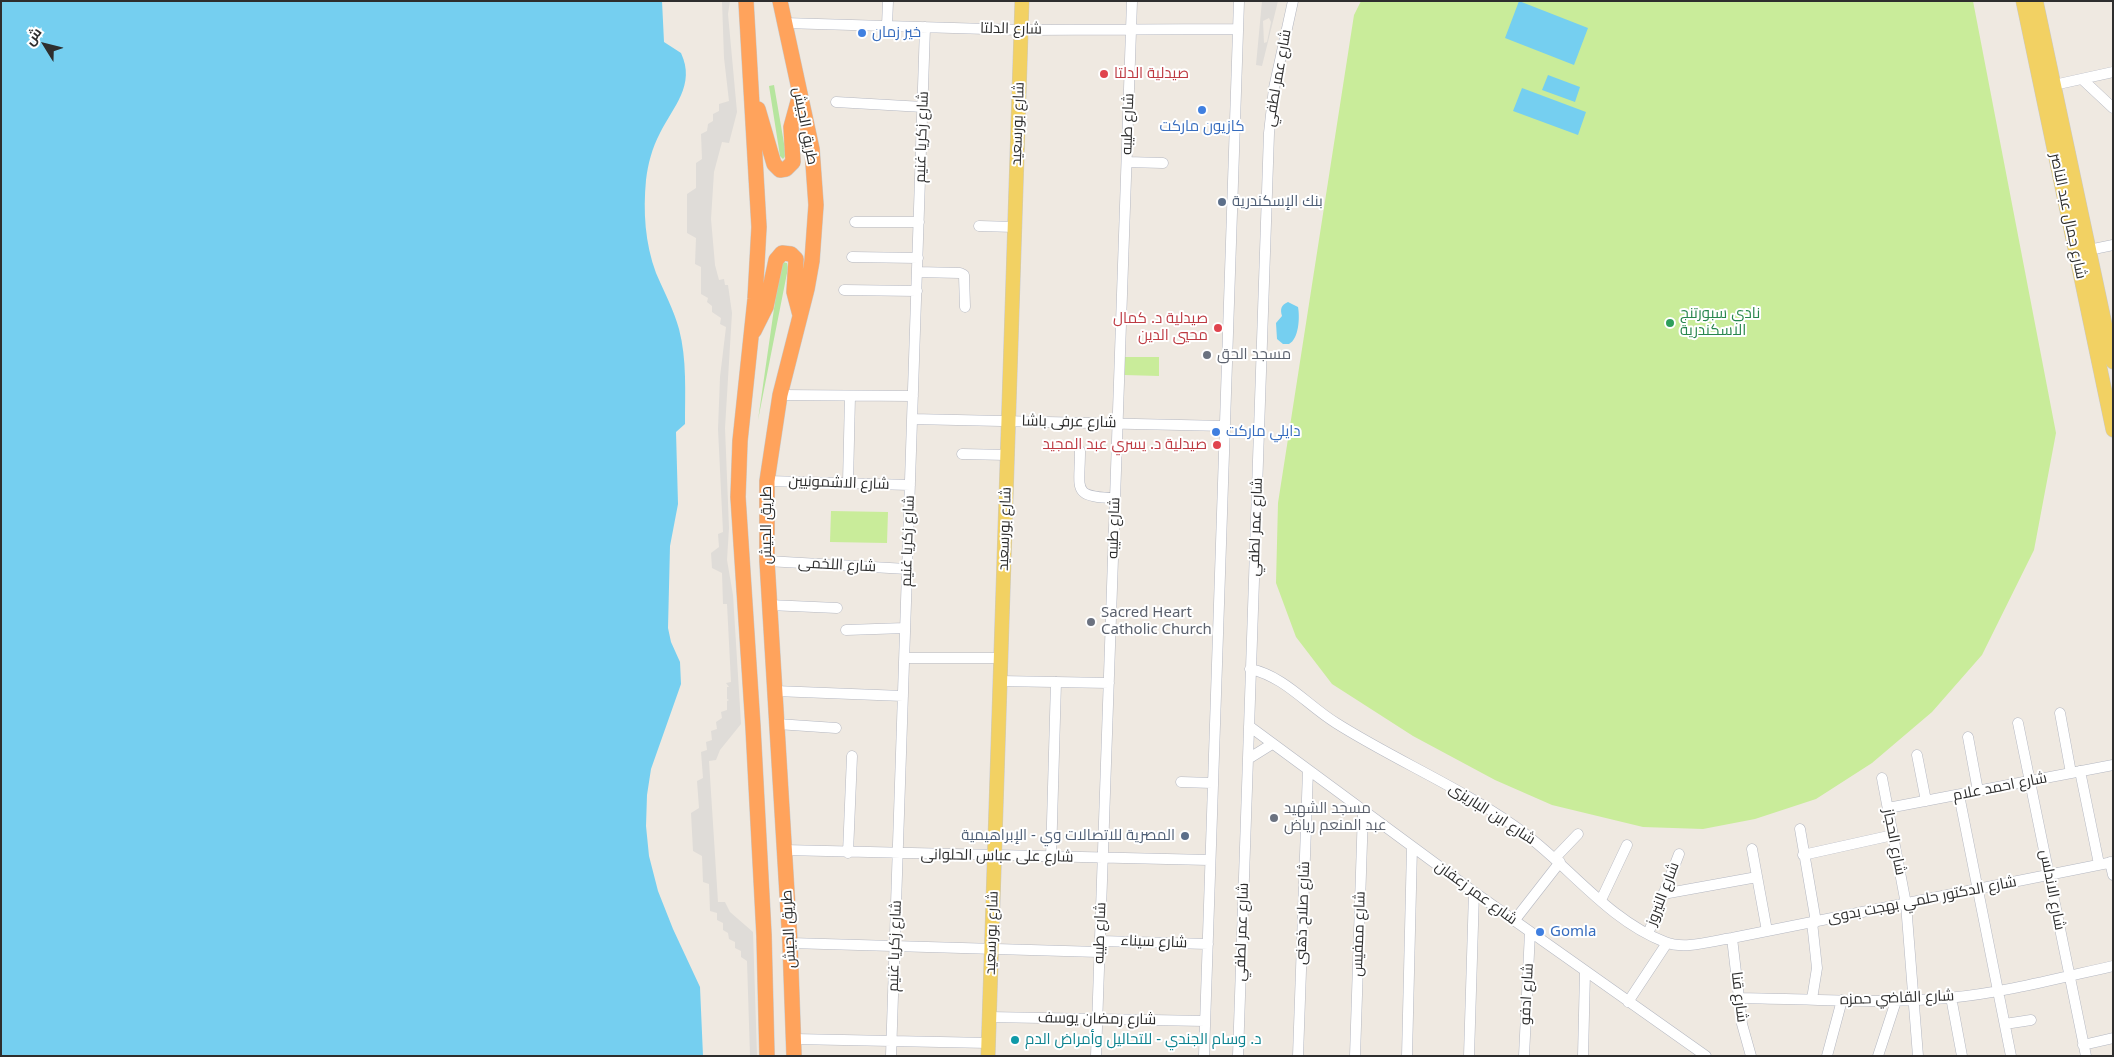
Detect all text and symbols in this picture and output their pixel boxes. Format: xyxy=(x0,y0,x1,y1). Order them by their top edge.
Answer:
street label: شارع الدلتا xyxy=(980,19,1042,39)
north arrow xyxy=(20,20,70,70)
text: ش xyxy=(19,23,45,49)
place label: خير زمان xyxy=(872,24,921,42)
marker: خير زمان xyxy=(856,27,868,39)
street label: شارع عمر لطفي xyxy=(1261,28,1295,128)
place label: صيدلية الدلتا xyxy=(1114,65,1189,83)
marker: صيدلية الدلتا xyxy=(1098,68,1110,80)
street label: شارع بورسعيد xyxy=(1008,82,1028,166)
street label: طريق الجيش xyxy=(789,86,821,166)
street label: شارع زكريا غنيم xyxy=(911,91,933,183)
street label: شارع طيبه xyxy=(1118,93,1138,155)
marker: كازيون ماركت xyxy=(1196,104,1208,116)
place label: كازيون ماركت xyxy=(1159,118,1245,136)
street label: شارع جمال عبد الناصر xyxy=(2046,151,2090,281)
place label: بنك الإسكندرية xyxy=(1232,193,1323,211)
marker: بنك الإسكندرية xyxy=(1216,196,1228,208)
place label: نادي سبورتنج الاسكندرية xyxy=(1680,305,1760,340)
place label: صيدلية د. كمال محيي الدين xyxy=(1113,310,1208,345)
marker: نادي سبورتنج الاسكندرية xyxy=(1664,317,1676,329)
marker: صيدلية د. كمال محيي الدين xyxy=(1212,322,1224,334)
place label: مسجد الحق xyxy=(1217,346,1291,364)
marker: مسجد الحق xyxy=(1201,349,1213,361)
street label: شارع عرفى باشا xyxy=(1021,412,1117,432)
place label: دايلي ماركت xyxy=(1226,423,1301,441)
marker: دايلي ماركت xyxy=(1210,426,1222,438)
place label: صيدلية د. يسري عبد المجيد xyxy=(1043,436,1207,454)
marker: صيدلية د. يسري عبد المجيد xyxy=(1211,439,1223,451)
street label: شارع الاشمونيين xyxy=(788,472,890,494)
street label: شارع عمر لطفي xyxy=(1245,477,1267,577)
street label: طريق الجيش xyxy=(758,486,776,564)
street label: شارع بورسعيد xyxy=(995,487,1015,571)
street label: شارع زكريا غنيم xyxy=(897,495,919,587)
street label: شارع طيبه xyxy=(1104,497,1124,559)
street label: شارع اللخمى xyxy=(798,554,876,576)
place label: Sacred Heart Catholic Church xyxy=(1101,604,1212,639)
marker: Sacred Heart Catholic Church xyxy=(1085,616,1097,628)
street label: شارع احمد علام xyxy=(1951,769,2049,805)
street label: شارع ابن الباريزى xyxy=(1445,779,1539,849)
place label: مسجد الشهيد عبد المنعم رياض xyxy=(1284,800,1387,835)
street label: شارع الحجاز xyxy=(1879,807,1909,877)
marker: مسجد الشهيد عبد المنعم رياض xyxy=(1268,812,1280,824)
place label: المصرية للاتصالات وي - الإبراهيمية xyxy=(961,827,1175,845)
marker: المصرية للاتصالات وي - الإبراهيمية xyxy=(1179,830,1191,842)
street label: شارع على عباس الحلوانى xyxy=(920,846,1074,866)
street label: شارع الاندلس xyxy=(2035,848,2069,932)
street label: شارع عمر زعفان xyxy=(1431,857,1521,929)
street label: شارع النيروز xyxy=(1643,860,1683,928)
street label: شارع صلاح ذهنى xyxy=(1292,861,1314,965)
street label: شارع الدكتور حلمي بهجت بدوى xyxy=(1826,873,2018,927)
street label: شارع عمر لطفي xyxy=(1231,882,1253,982)
street label: طريق الجيش xyxy=(778,889,800,969)
street label: شارع بورسعيد xyxy=(982,891,1002,975)
street label: شارع ممفيس xyxy=(1349,891,1369,977)
street label: شارع زكريا غنيم xyxy=(884,900,906,992)
street label: شارع طيبه xyxy=(1090,902,1110,964)
place label: Gomla xyxy=(1550,923,1596,941)
marker: Gomla xyxy=(1534,926,1546,938)
street label: شارع سيناء xyxy=(1120,932,1188,952)
street label: شارع ادفو xyxy=(1516,963,1538,1025)
street label: شارع قنا xyxy=(1727,971,1751,1023)
street label: شارع القاضي حمزه xyxy=(1839,987,1955,1009)
street label: شارع رمضان يوسف xyxy=(1038,1009,1156,1029)
place label: د. وسام الجندي - للتحاليل وأمراض الدم xyxy=(1025,1031,1261,1049)
marker: د. وسام الجندي - للتحاليل وأمراض الدم xyxy=(1009,1034,1021,1046)

